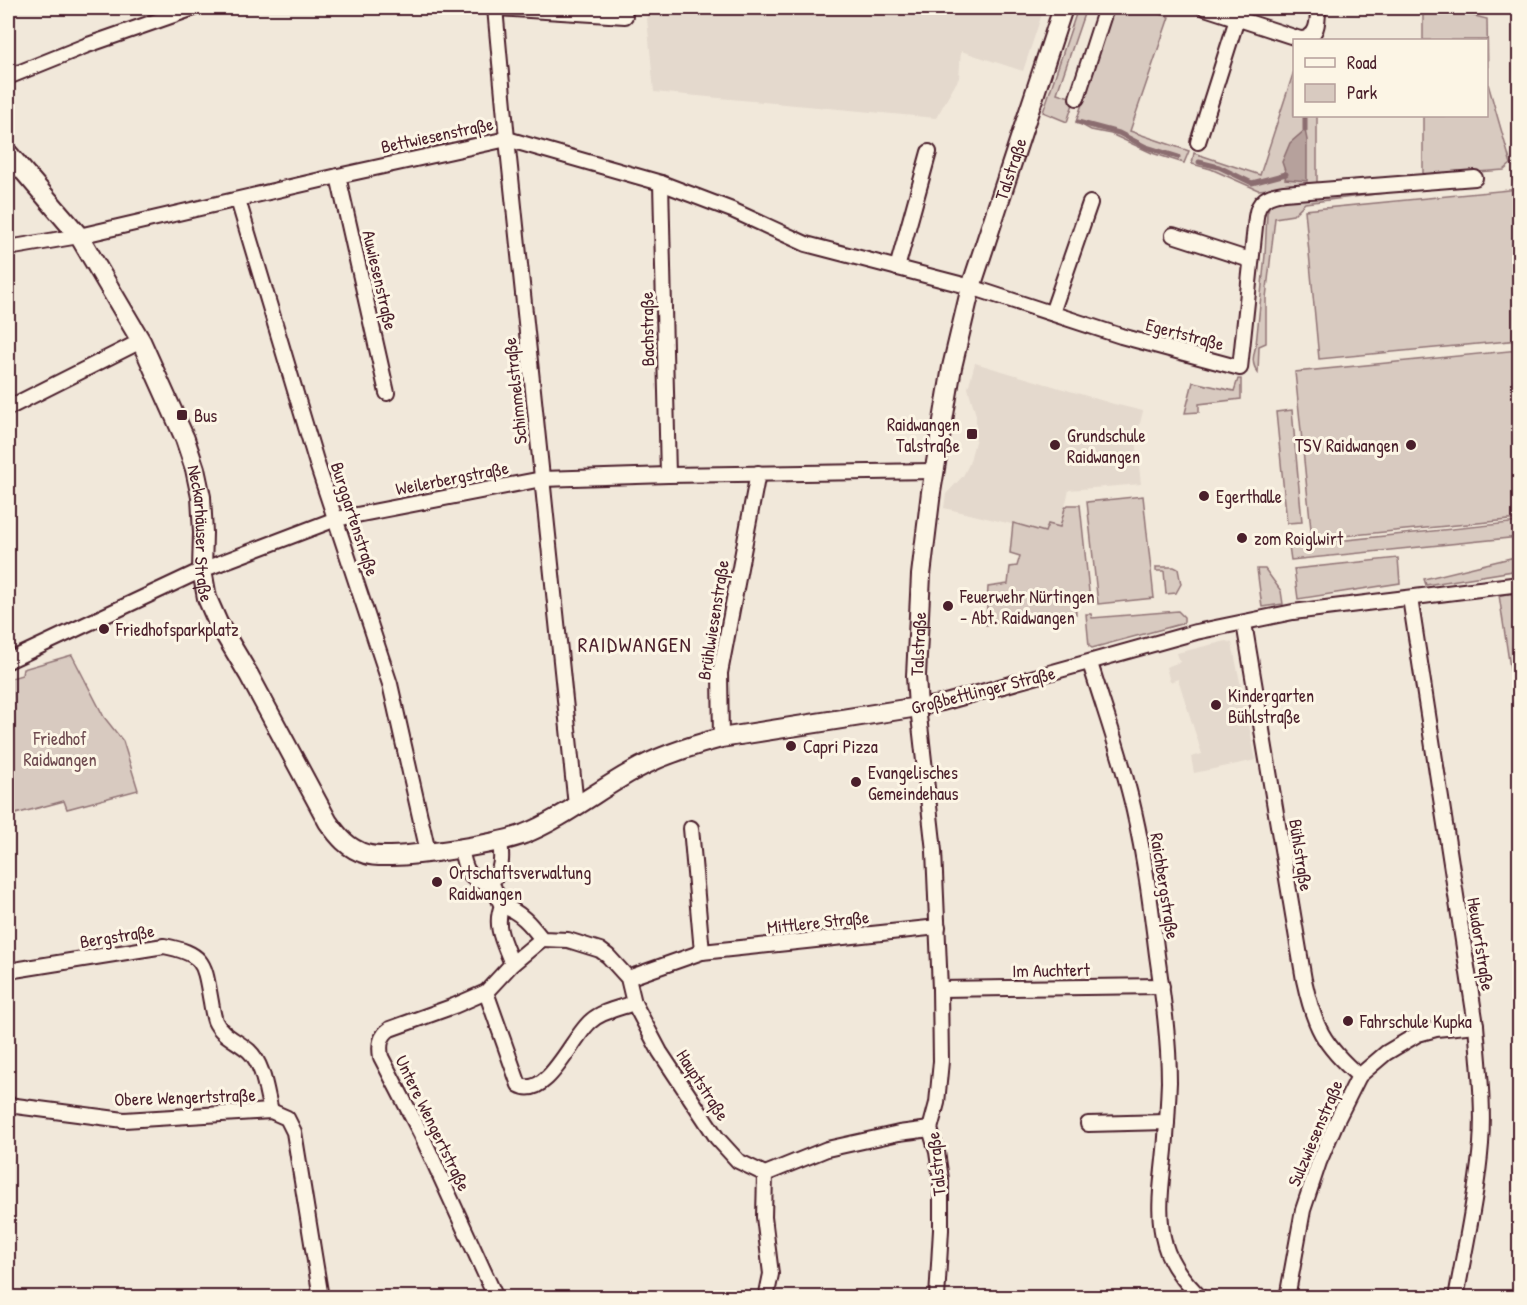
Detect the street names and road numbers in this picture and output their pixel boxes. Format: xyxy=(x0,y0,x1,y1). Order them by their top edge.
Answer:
street label: Bettwiesenstraße xyxy=(379,111,495,159)
street label: Talstraße xyxy=(988,134,1032,203)
street label: Auwiesenstraße xyxy=(356,228,404,332)
street label: Bachstraße xyxy=(634,292,660,366)
street label: Egertstraße xyxy=(1143,312,1227,356)
street label: Schimmelstraße xyxy=(497,336,533,446)
street label: Weilerbergstraße xyxy=(393,455,511,501)
street label: Burggartenstraße xyxy=(325,459,385,579)
street label: Neckarhäuser Straße xyxy=(182,463,220,603)
street label: Brühlwiesenstraße xyxy=(691,558,735,682)
street label: Talstraße xyxy=(904,611,932,677)
street label: Großbettlinger Straße xyxy=(908,660,1058,720)
street label: Bühlstraße xyxy=(1283,817,1319,893)
street label: Raichbergstraße xyxy=(1144,831,1186,941)
street label: Heudorfstraße xyxy=(1461,895,1501,993)
street label: Mittlere Straße xyxy=(766,904,870,940)
street label: Bergstraße xyxy=(78,918,156,954)
street label: Im Auchtert xyxy=(1012,957,1091,983)
street label: Hauptstraße xyxy=(671,1044,735,1126)
street label: Untere Wengertstraße xyxy=(389,1051,477,1195)
street label: Sulzwiesenstraße xyxy=(1281,1076,1349,1190)
street label: Obere Wengertstraße xyxy=(114,1082,256,1112)
street label: Talstraße xyxy=(920,1131,952,1197)

